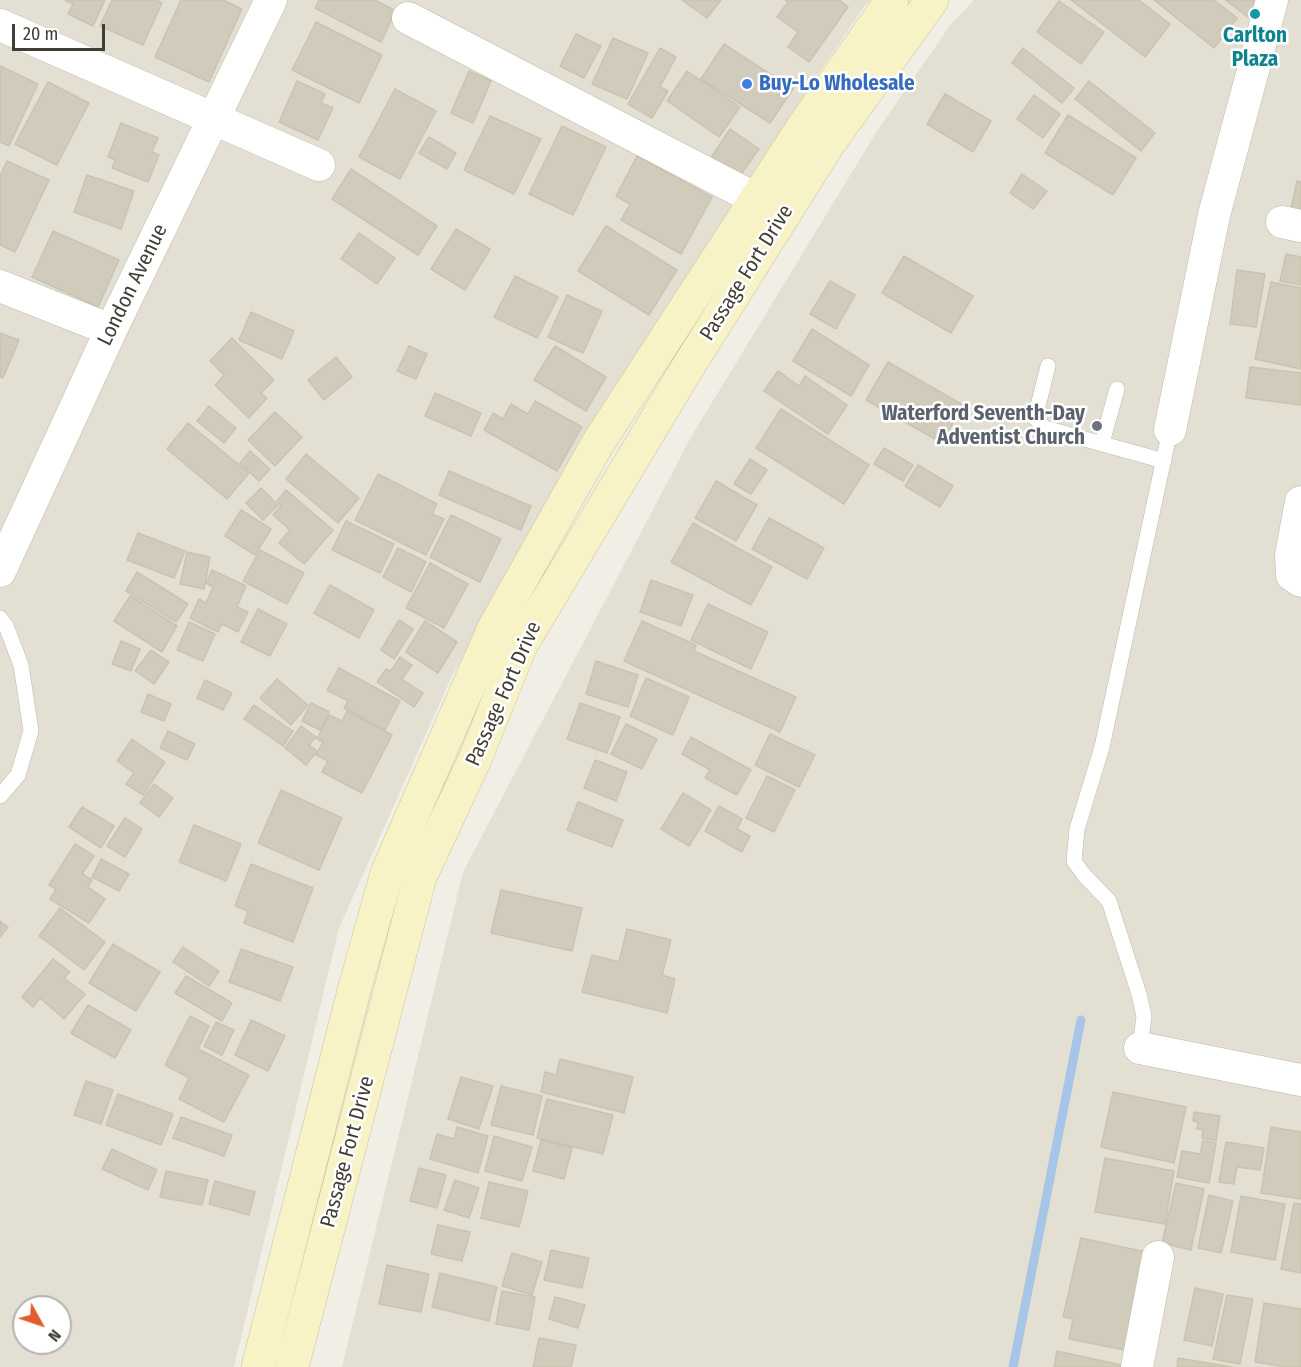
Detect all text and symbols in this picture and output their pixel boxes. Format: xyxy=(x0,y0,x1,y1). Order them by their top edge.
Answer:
marker: Carlton Plaza xyxy=(1248,7,1262,21)
scale bar xyxy=(15,12,108,50)
text: 20 m xyxy=(23,23,58,45)
place label: Carlton Plaza xyxy=(1223,23,1287,73)
place label: Buy-Lo Wholesale xyxy=(759,71,915,97)
marker: Buy-Lo Wholesale xyxy=(740,77,754,91)
street label: Passage Fort Drive xyxy=(695,200,799,346)
street label: London Avenue xyxy=(93,220,173,350)
place label: Waterford Seventh-Day Adventist Church xyxy=(881,401,1085,451)
marker: Waterford Seventh-Day Adventist Church xyxy=(1090,419,1104,433)
street label: Passage Fort Drive xyxy=(461,618,547,770)
street label: Passage Fort Drive xyxy=(316,1074,380,1230)
north arrow xyxy=(12,1295,72,1355)
text: N xyxy=(44,1326,65,1345)

